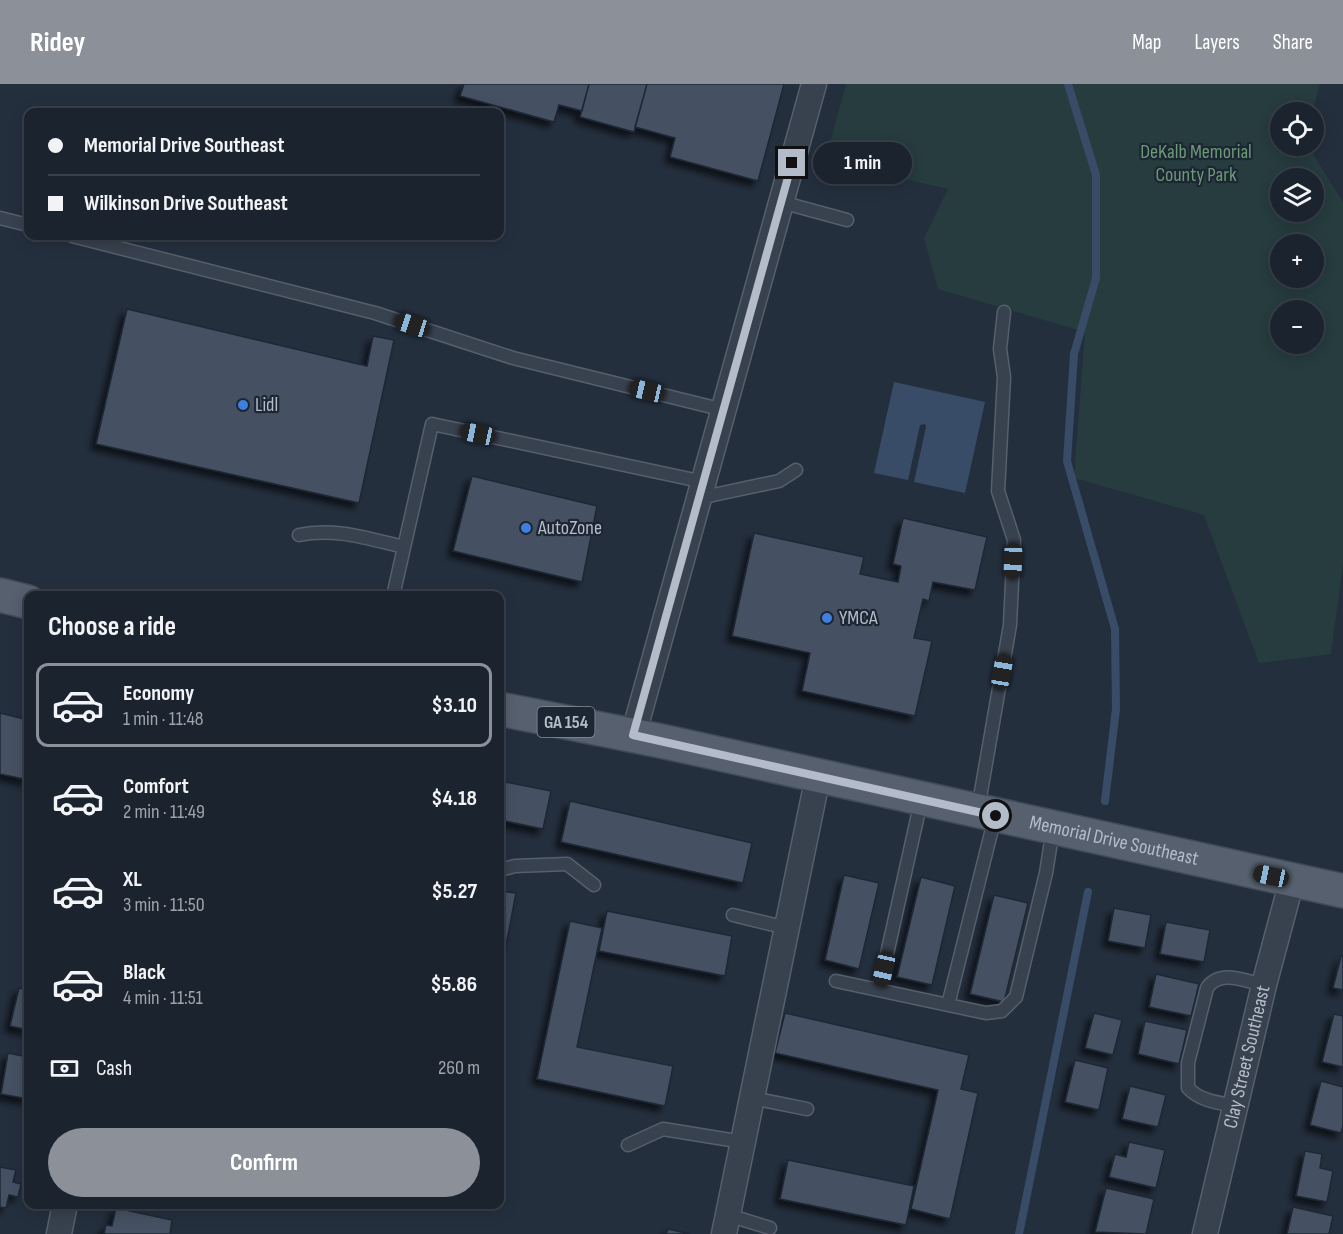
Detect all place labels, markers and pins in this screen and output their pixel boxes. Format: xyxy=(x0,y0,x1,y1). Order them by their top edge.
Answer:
place label: Lidl xyxy=(255,393,278,417)
marker: Lidl xyxy=(236,398,250,412)
place label: AutoZone xyxy=(537,516,602,540)
marker: AutoZone xyxy=(519,521,533,535)
place label: YMCA xyxy=(839,606,878,630)
marker: YMCA xyxy=(820,611,834,625)

